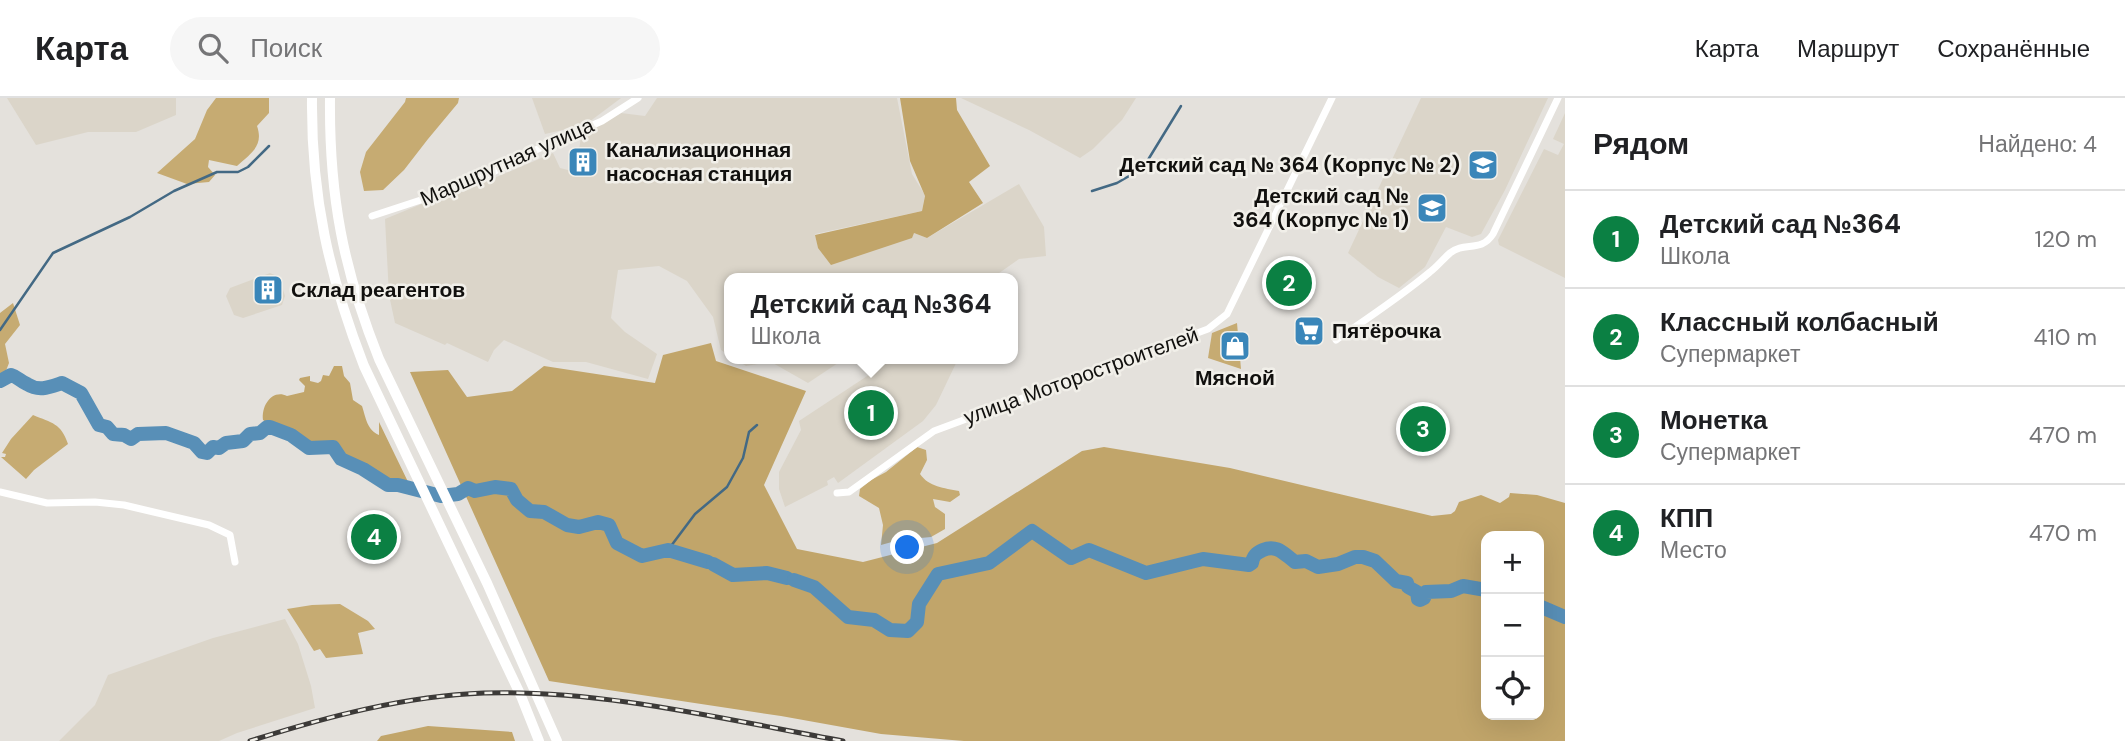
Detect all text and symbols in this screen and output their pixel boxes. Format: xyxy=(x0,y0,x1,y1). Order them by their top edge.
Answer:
search box xyxy=(170,17,660,80)
text: Карта xyxy=(35,27,128,70)
icon: search xyxy=(194,29,232,67)
text: Поиск xyxy=(250,31,322,65)
text: Карта xyxy=(1695,33,1759,64)
text: Маршрут xyxy=(1797,33,1899,64)
text: Сохранённые xyxy=(1937,33,2090,64)
street label: Маршрутная улица xyxy=(416,111,599,213)
text: Рядом xyxy=(1593,124,1689,163)
text: Найдено: 4 xyxy=(1978,129,2097,159)
place label: Канализационная насосная станция xyxy=(606,136,792,188)
building icon: Канализационная насосная станция xyxy=(566,145,600,179)
school or university icon: Детский сад № 364 (Корпус № 2) xyxy=(1466,148,1500,182)
place label: Детский сад № 364 (Корпус № 2) xyxy=(1119,151,1460,179)
place label: Детский сад № 364 (Корпус № 1) xyxy=(1233,182,1409,234)
school or university icon: Детский сад № 364 (Корпус № 1) xyxy=(1415,191,1449,225)
text: Детский сад №364 xyxy=(1660,207,1901,241)
text: 1 xyxy=(1612,224,1620,254)
text: 120 m xyxy=(2034,224,2097,254)
text: Школа xyxy=(1660,241,1730,271)
pin: 2 xyxy=(1266,257,1312,309)
building icon: Склад реагентов xyxy=(251,273,285,307)
popup xyxy=(724,273,1018,364)
place label: Склад реагентов xyxy=(291,276,465,304)
text: Детский сад №364 xyxy=(751,287,991,321)
text: Классный колбасный xyxy=(1660,305,1939,339)
supermarket icon: Пятёрочка xyxy=(1292,314,1326,348)
place label: Пятёрочка xyxy=(1332,317,1441,345)
street label: улица Моторостроителей xyxy=(960,320,1202,432)
text: Школа xyxy=(751,321,821,351)
text: 2 xyxy=(1609,322,1623,352)
text: 410 m xyxy=(2034,322,2097,352)
shop icon: Мясной xyxy=(1218,329,1252,363)
text: Супермаркет xyxy=(1660,339,1800,369)
place label: Мясной xyxy=(1195,364,1275,392)
pin: 1 xyxy=(848,387,894,439)
pin: 3 xyxy=(1400,403,1446,455)
text: Монетка xyxy=(1660,403,1768,437)
text: 3 xyxy=(1609,420,1623,450)
text: 470 m xyxy=(2029,420,2097,450)
text: Супермаркет xyxy=(1660,437,1800,467)
text: КПП xyxy=(1660,501,1713,535)
pin: 4 xyxy=(351,511,397,563)
text: 4 xyxy=(1609,518,1623,548)
text: 470 m xyxy=(2029,518,2097,548)
your location xyxy=(890,530,924,564)
map controls xyxy=(1481,531,1544,720)
button: + xyxy=(1481,531,1544,594)
text: Место xyxy=(1660,535,1727,565)
button: − xyxy=(1481,594,1544,657)
button: locate xyxy=(1481,657,1544,720)

